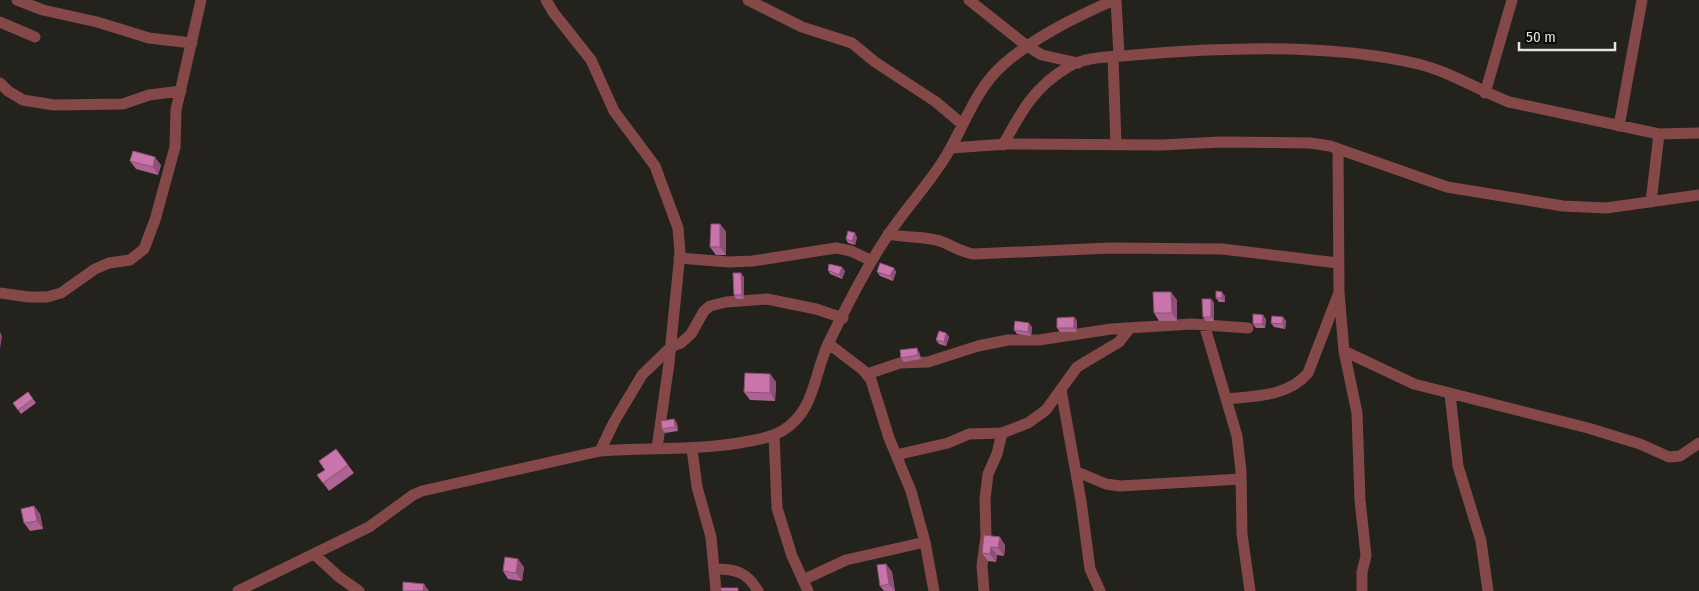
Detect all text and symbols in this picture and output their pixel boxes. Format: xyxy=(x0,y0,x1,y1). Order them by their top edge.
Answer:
scale bar xyxy=(1519,20,1615,52)
text: 50 m xyxy=(1526,28,1556,46)

